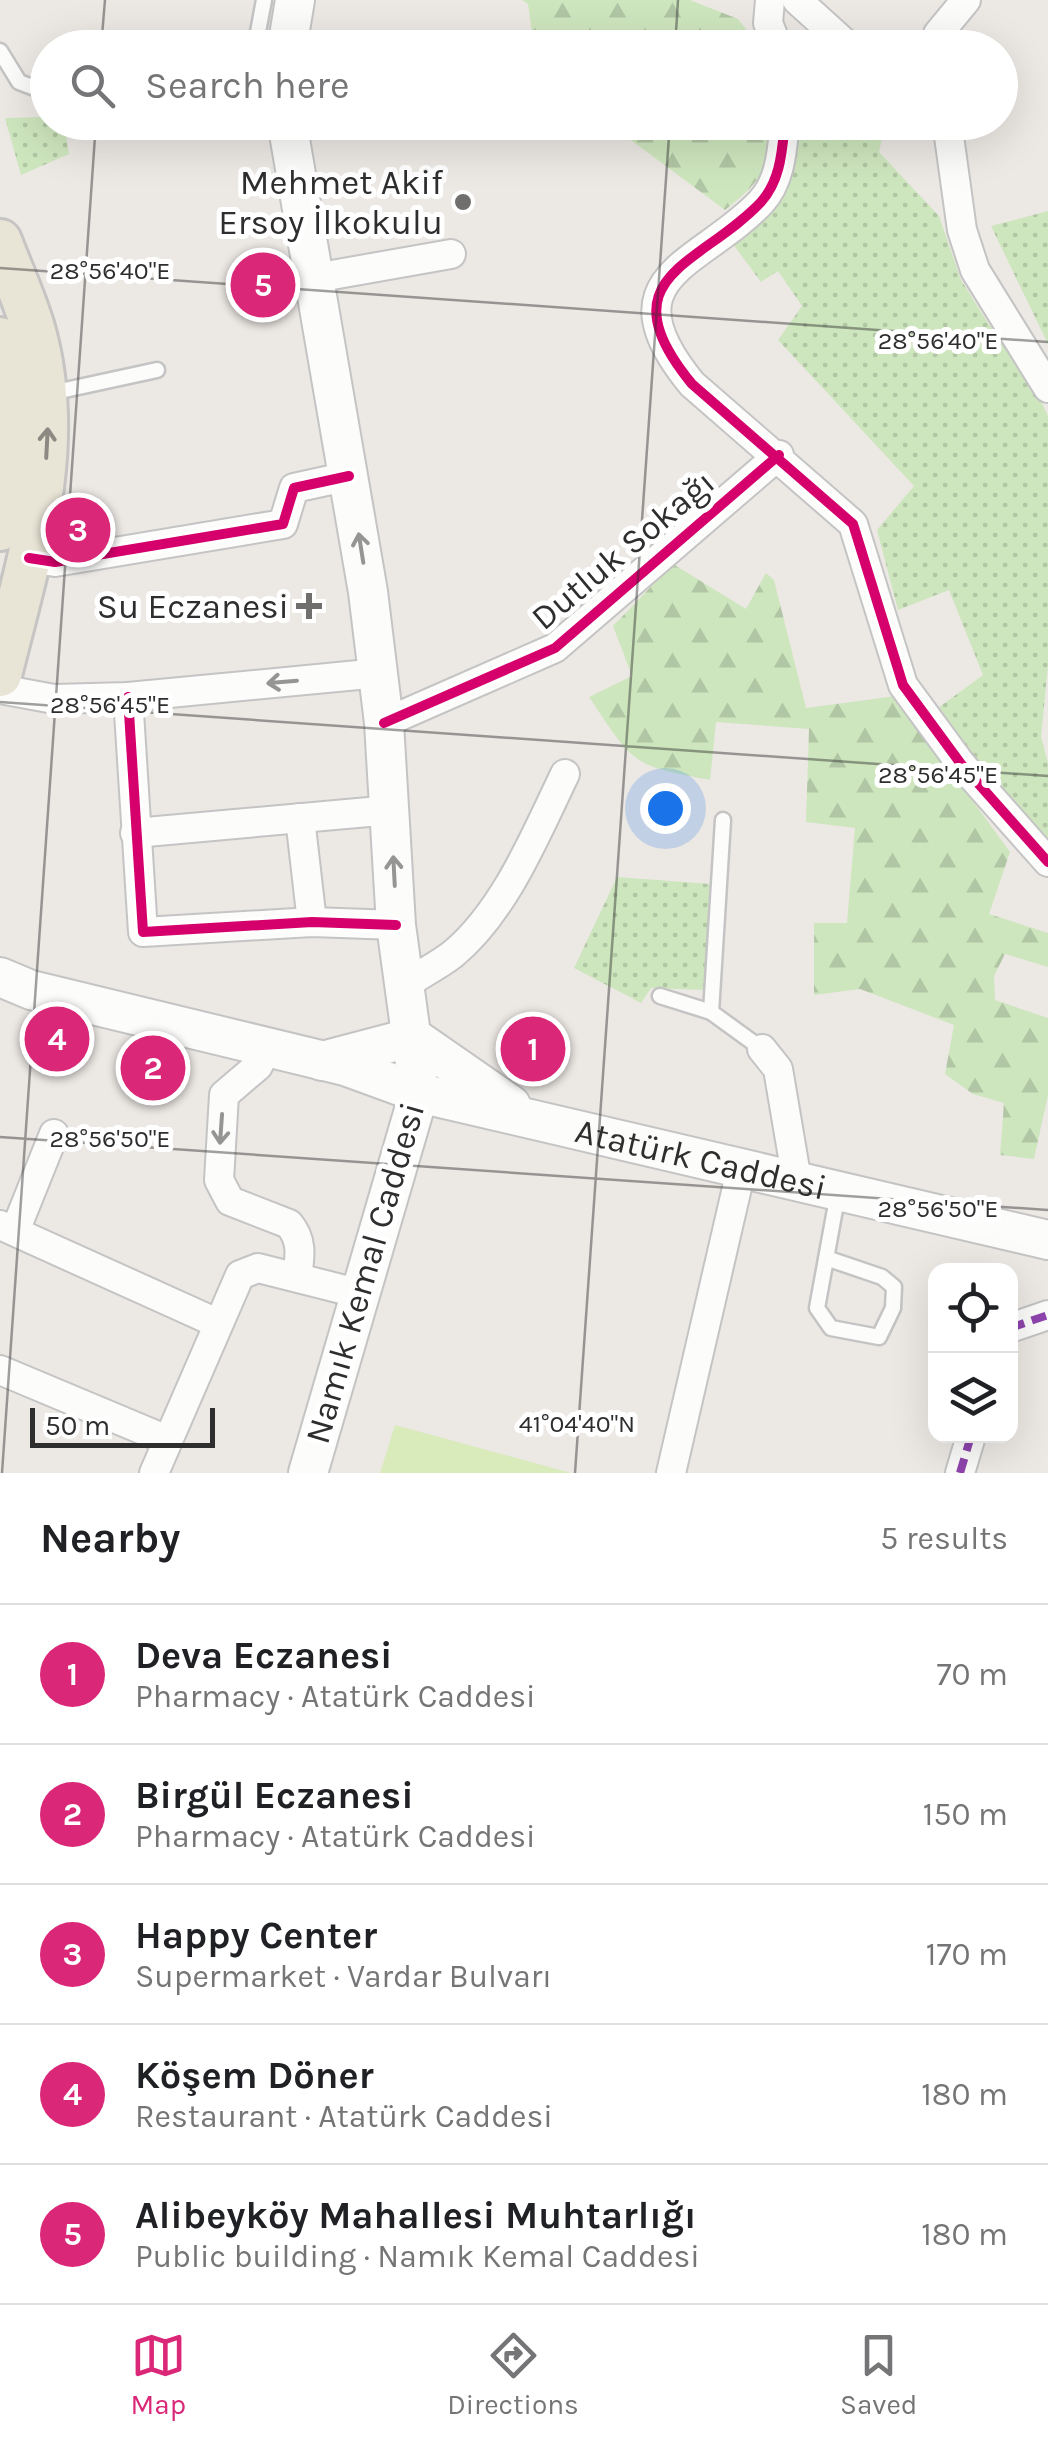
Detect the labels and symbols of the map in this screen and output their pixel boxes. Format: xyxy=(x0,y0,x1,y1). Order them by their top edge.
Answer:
place label: Mehmet Akif Ersoy İlkokulu xyxy=(218,162,444,243)
marker: Mehmet Akif Ersoy İlkokulu xyxy=(452,191,474,213)
pin: 5 xyxy=(230,248,296,322)
text: 28°56'40"E xyxy=(50,256,170,285)
text: 28°56'40"E xyxy=(878,326,998,355)
one-way arrow xyxy=(38,427,57,459)
street label: Dutluk Sokağı xyxy=(523,462,723,638)
pin: 3 xyxy=(46,492,110,568)
one-way arrow xyxy=(351,532,370,564)
place label: Su Eczanesi xyxy=(97,586,289,627)
marker: Su Eczanesi xyxy=(298,595,320,617)
one-way arrow xyxy=(266,673,298,692)
text: 28°56'45"E xyxy=(50,690,170,719)
text: 28°56'45"E xyxy=(878,760,998,789)
your location xyxy=(640,783,691,834)
one-way arrow xyxy=(384,855,403,887)
pin: 4 xyxy=(24,1002,90,1076)
pin: 1 xyxy=(500,1012,566,1086)
pin: 2 xyxy=(120,1030,186,1106)
street label: Namık Kemal Caddesi xyxy=(297,1098,433,1448)
street label: Atatürk Caddesi xyxy=(571,1110,831,1208)
one-way arrow xyxy=(211,1112,230,1145)
text: 28°56'50"E xyxy=(50,1124,170,1153)
text: 28°56'50"E xyxy=(878,1194,998,1223)
scale bar xyxy=(30,1403,215,1448)
text: 41°04'40"N xyxy=(519,1409,635,1438)

